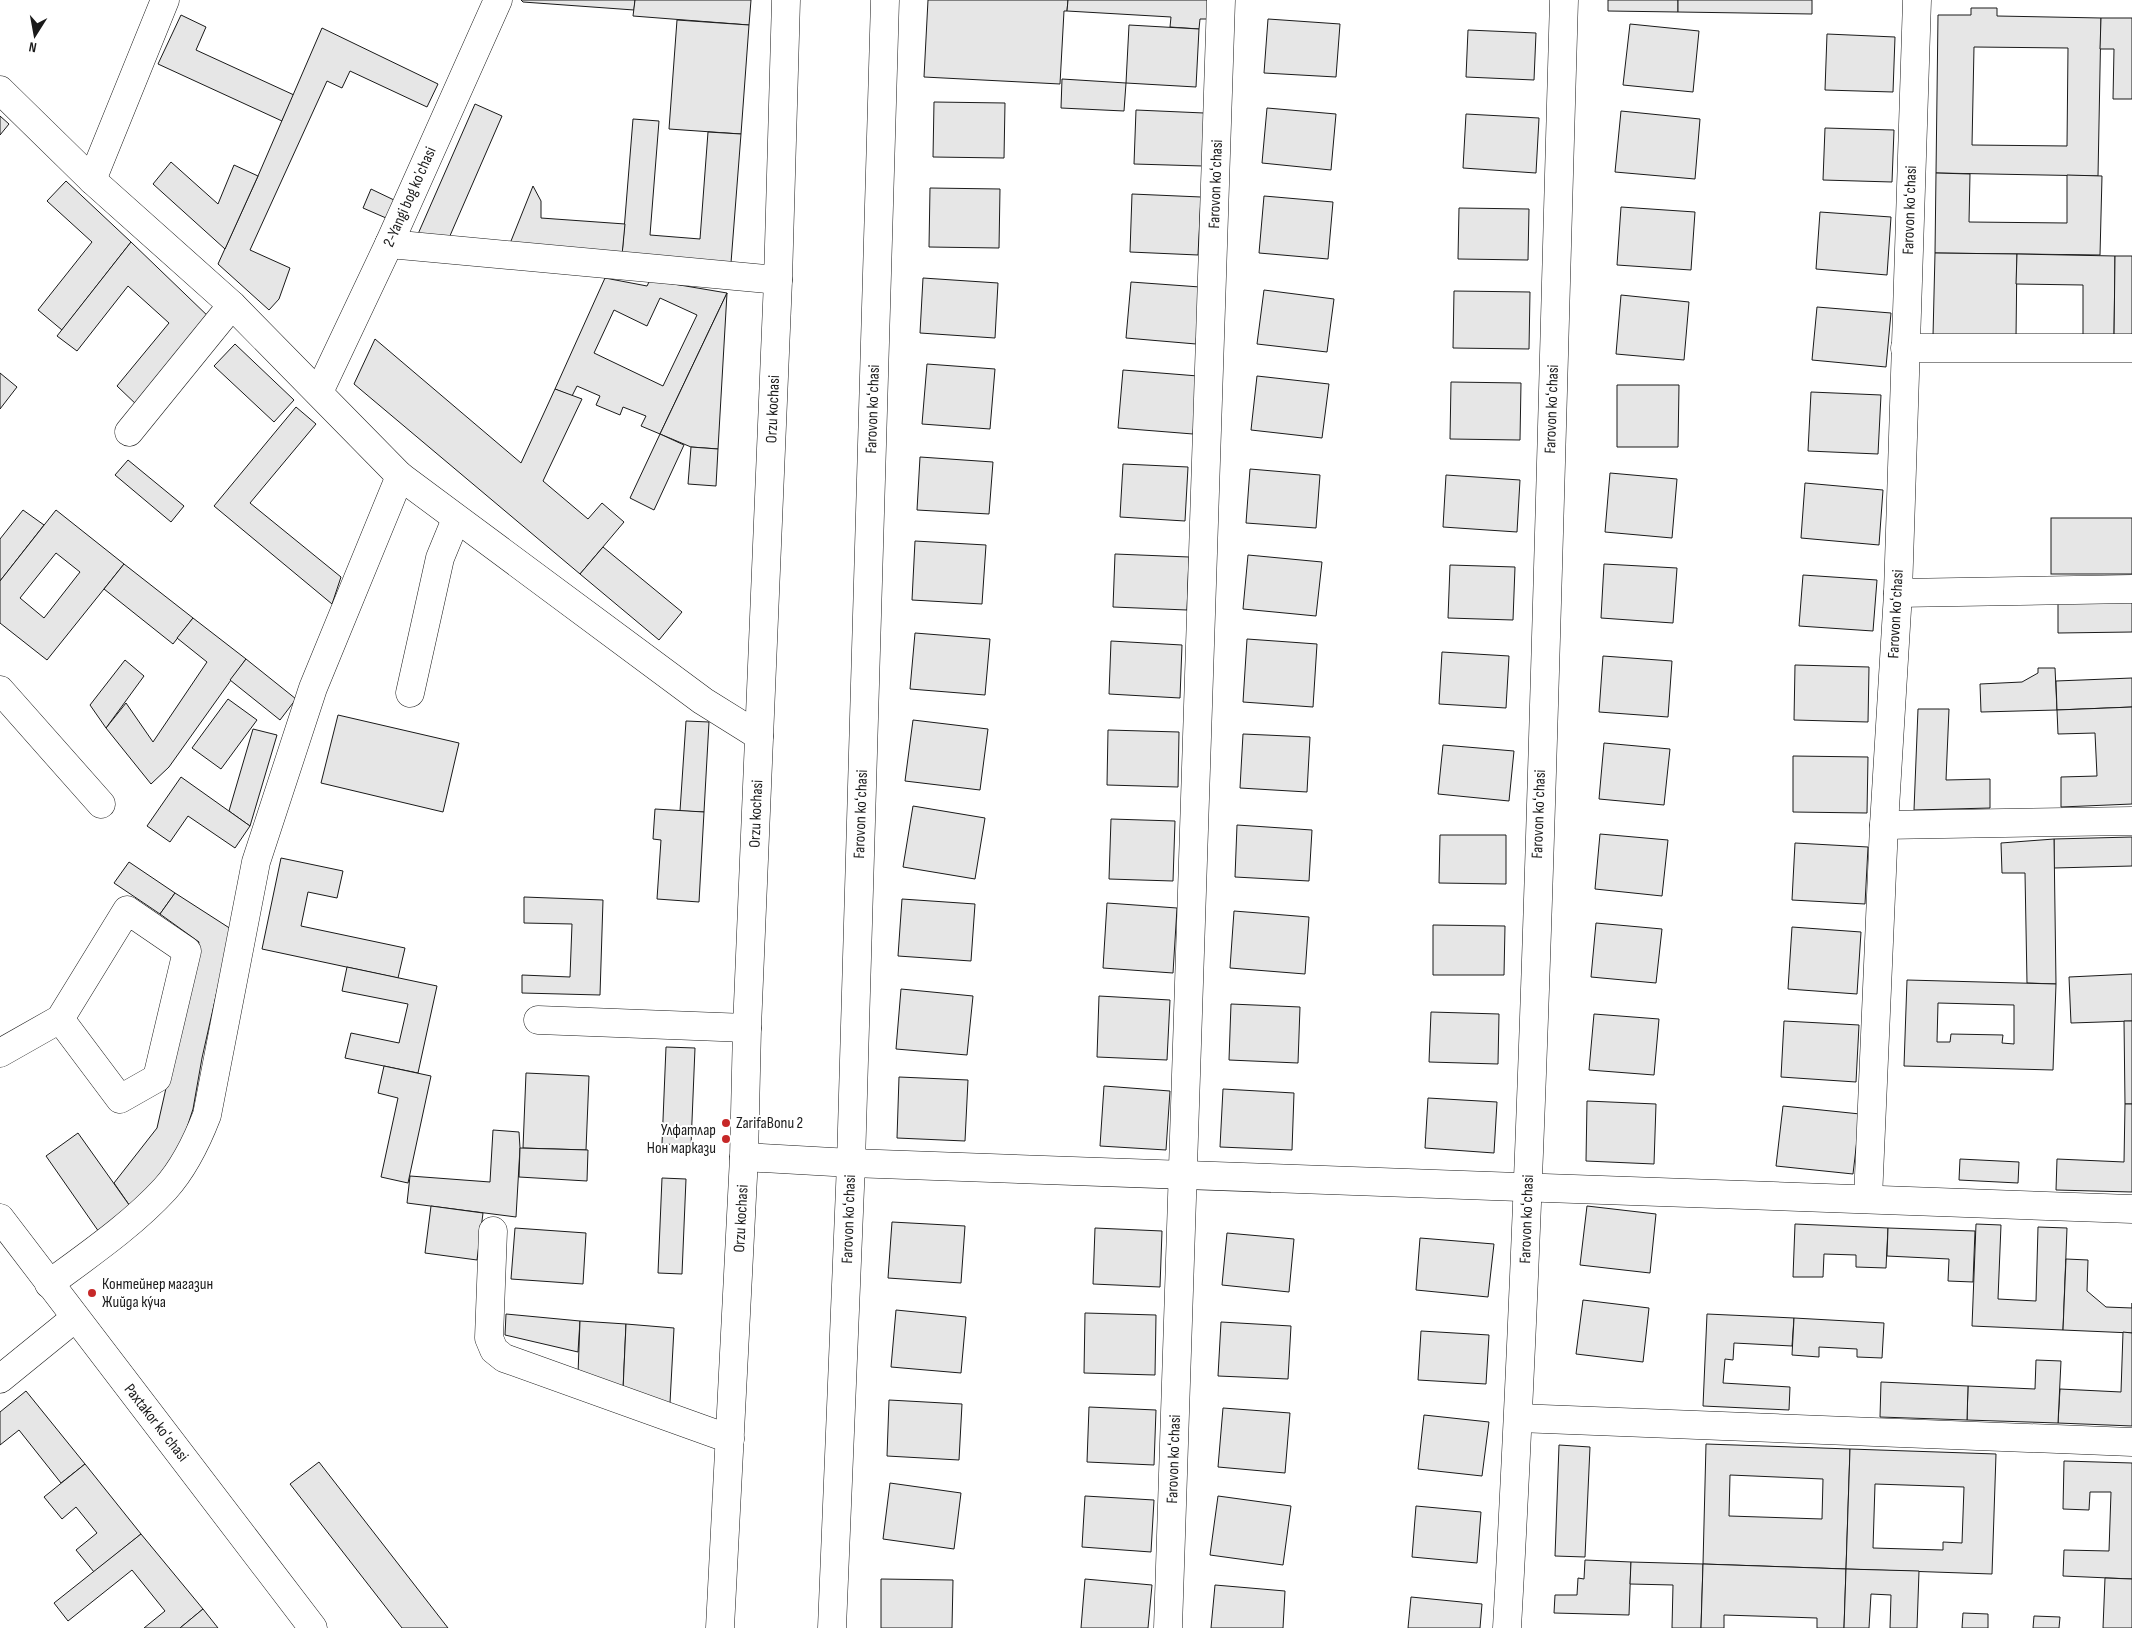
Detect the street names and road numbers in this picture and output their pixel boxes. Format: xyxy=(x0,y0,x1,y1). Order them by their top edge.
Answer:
street label: Farovon koʻchasi xyxy=(1205,139,1227,229)
street label: 2-Yangi bog koʼchasi xyxy=(379,144,441,250)
street label: Farovon koʻchasi xyxy=(1899,165,1921,255)
street label: Farovon koʻchasi xyxy=(862,364,884,454)
street label: Farovon koʻchasi xyxy=(1541,364,1563,454)
street label: Orzu kochasi xyxy=(762,375,784,444)
street label: Farovon koʻchasi xyxy=(1884,569,1908,659)
street label: Farovon koʻchasi xyxy=(850,769,872,859)
street label: Farovon koʻchasi xyxy=(1528,769,1550,859)
street label: Orzu kochasi xyxy=(745,779,767,848)
street label: Farovon koʻchasi xyxy=(838,1174,860,1264)
street label: Farovon koʻchasi xyxy=(1516,1174,1538,1264)
street label: Orzu kochasi xyxy=(730,1184,752,1253)
street label: Paxtakor koʻchasi xyxy=(120,1380,192,1466)
street label: Farovon koʻchasi xyxy=(1163,1414,1185,1504)

